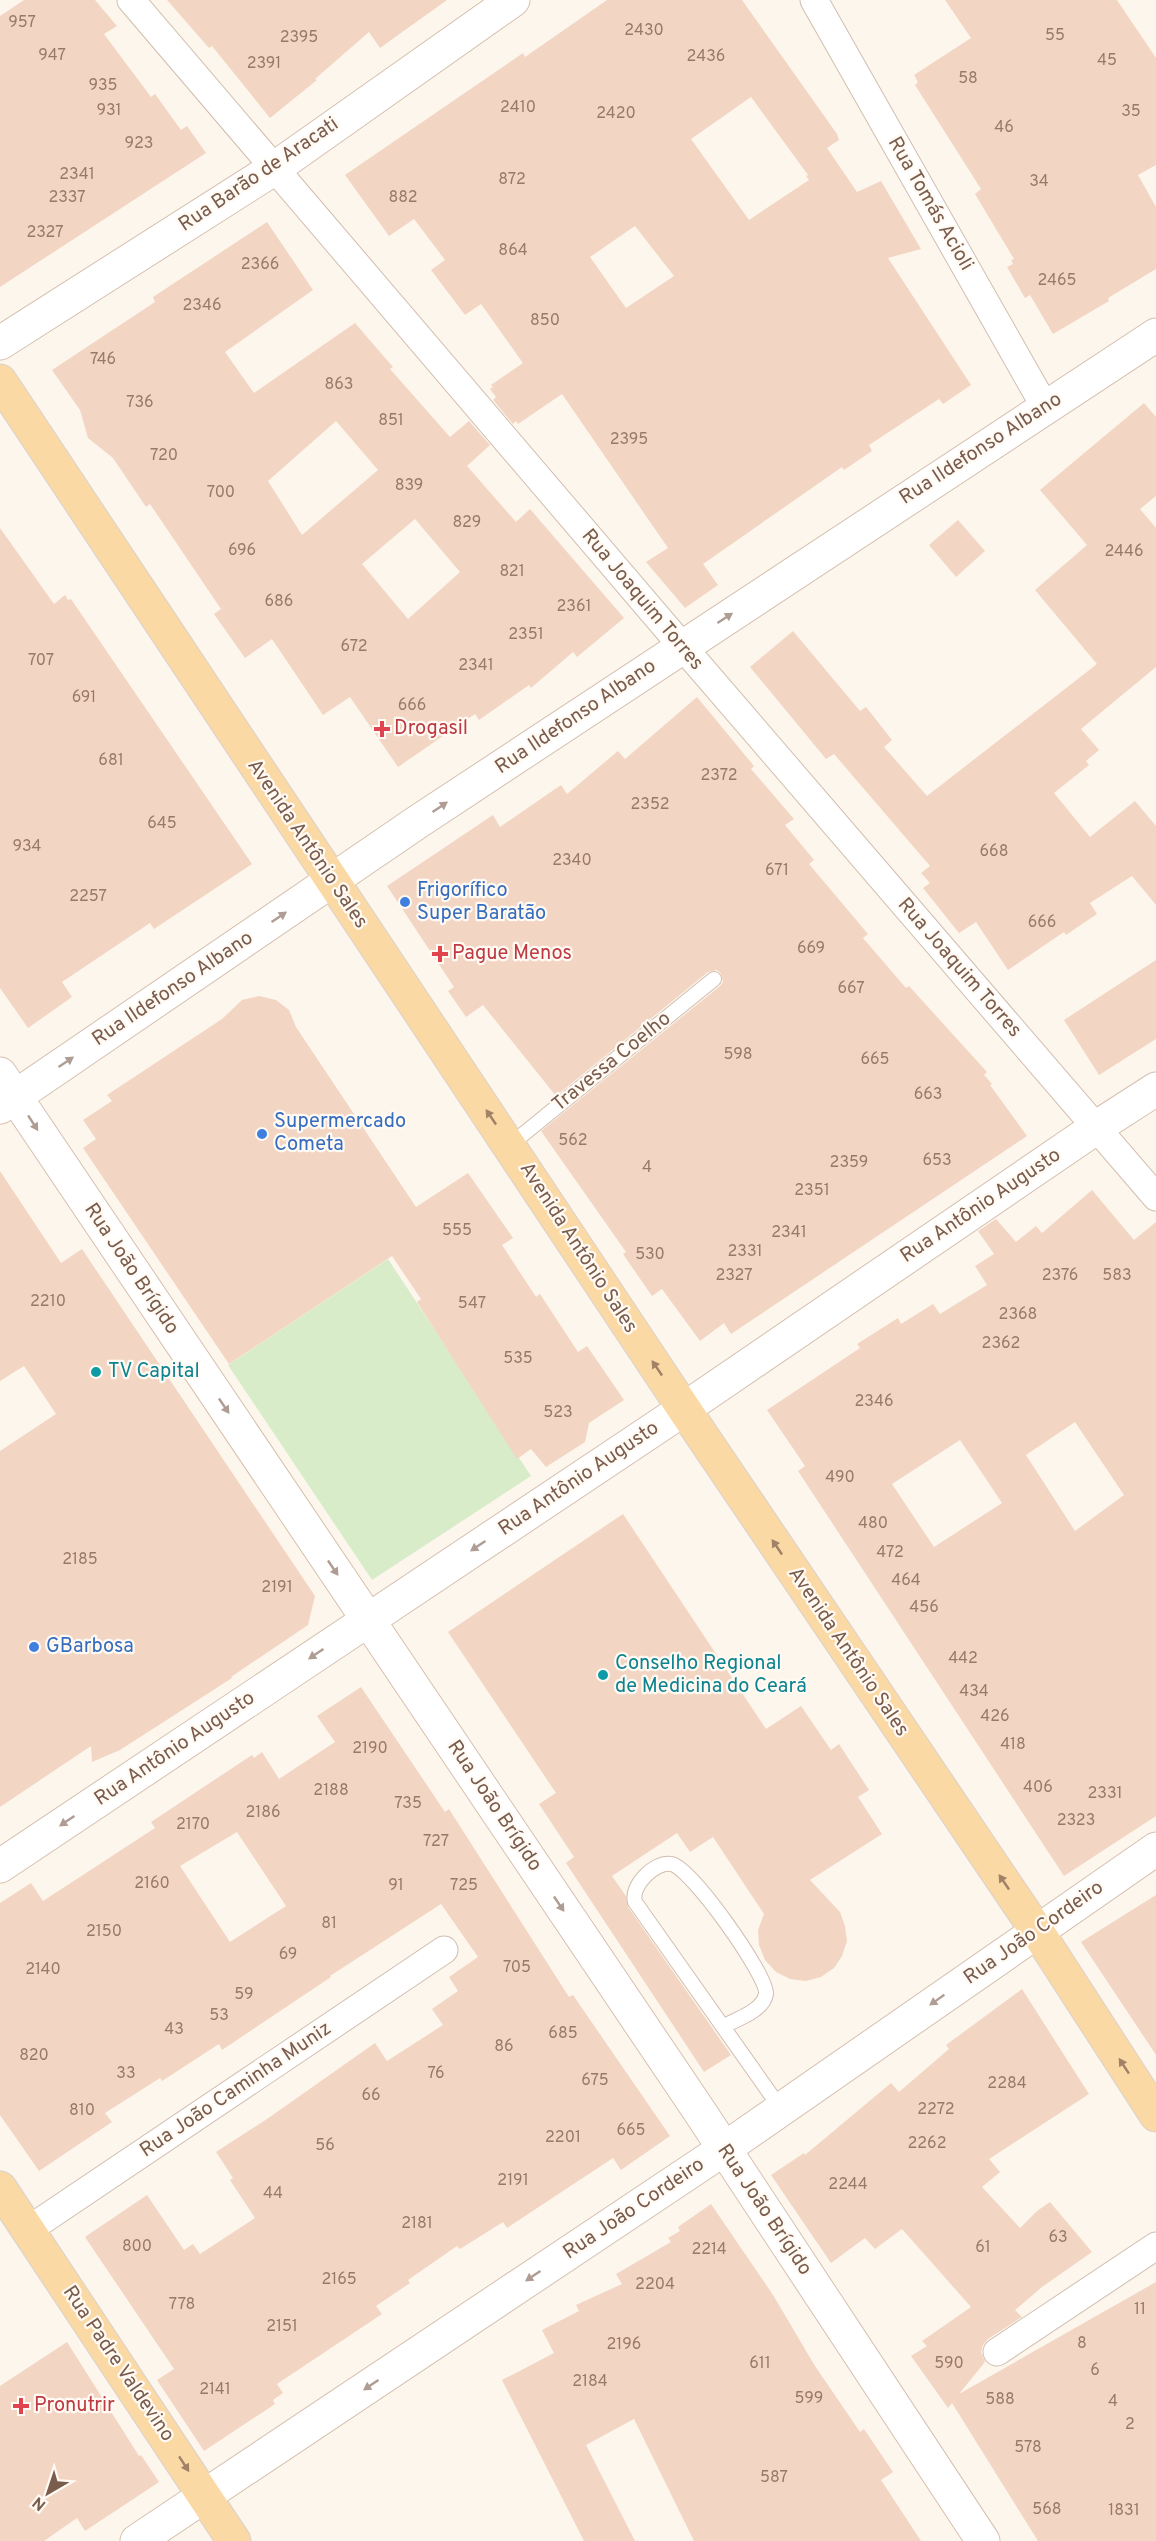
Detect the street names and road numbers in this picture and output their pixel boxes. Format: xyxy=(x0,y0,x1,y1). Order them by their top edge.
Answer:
street label: Rua Barão de Aracati xyxy=(174,112,344,238)
street label: Rua Tomás Acioli xyxy=(881,132,979,276)
street label: Rua Ildefonso Albano xyxy=(895,387,1067,511)
street label: Rua Joaquim Torres xyxy=(575,524,709,676)
street label: Rua Ildefonso Albano xyxy=(491,653,661,781)
street label: Avenida Antônio Sales xyxy=(241,754,373,934)
street label: Rua Joaquim Torres xyxy=(891,893,1027,1043)
street label: Rua Ildefonso Albano xyxy=(88,925,258,1053)
street label: Travessa Coelho xyxy=(547,1006,677,1118)
street label: Rua Antônio Augusto xyxy=(896,1143,1066,1269)
street label: Avenida Antônio Sales xyxy=(513,1158,643,1338)
street label: Rua João Brígido xyxy=(77,1198,185,1340)
street label: Rua Antônio Augusto xyxy=(494,1416,664,1542)
street label: Avenida Antônio Sales xyxy=(782,1562,914,1742)
street label: Rua Antônio Augusto xyxy=(90,1686,260,1812)
street label: Rua João Brígido xyxy=(440,1735,548,1877)
street label: Rua João Cordeiro xyxy=(959,1875,1109,1991)
street label: Rua João Caminha Muniz xyxy=(135,2016,337,2164)
street label: Rua João Brígido xyxy=(710,2139,818,2281)
street label: Rua João Cordeiro xyxy=(558,2152,710,2266)
street label: Rua Padre Valdevino xyxy=(56,2281,180,2447)

